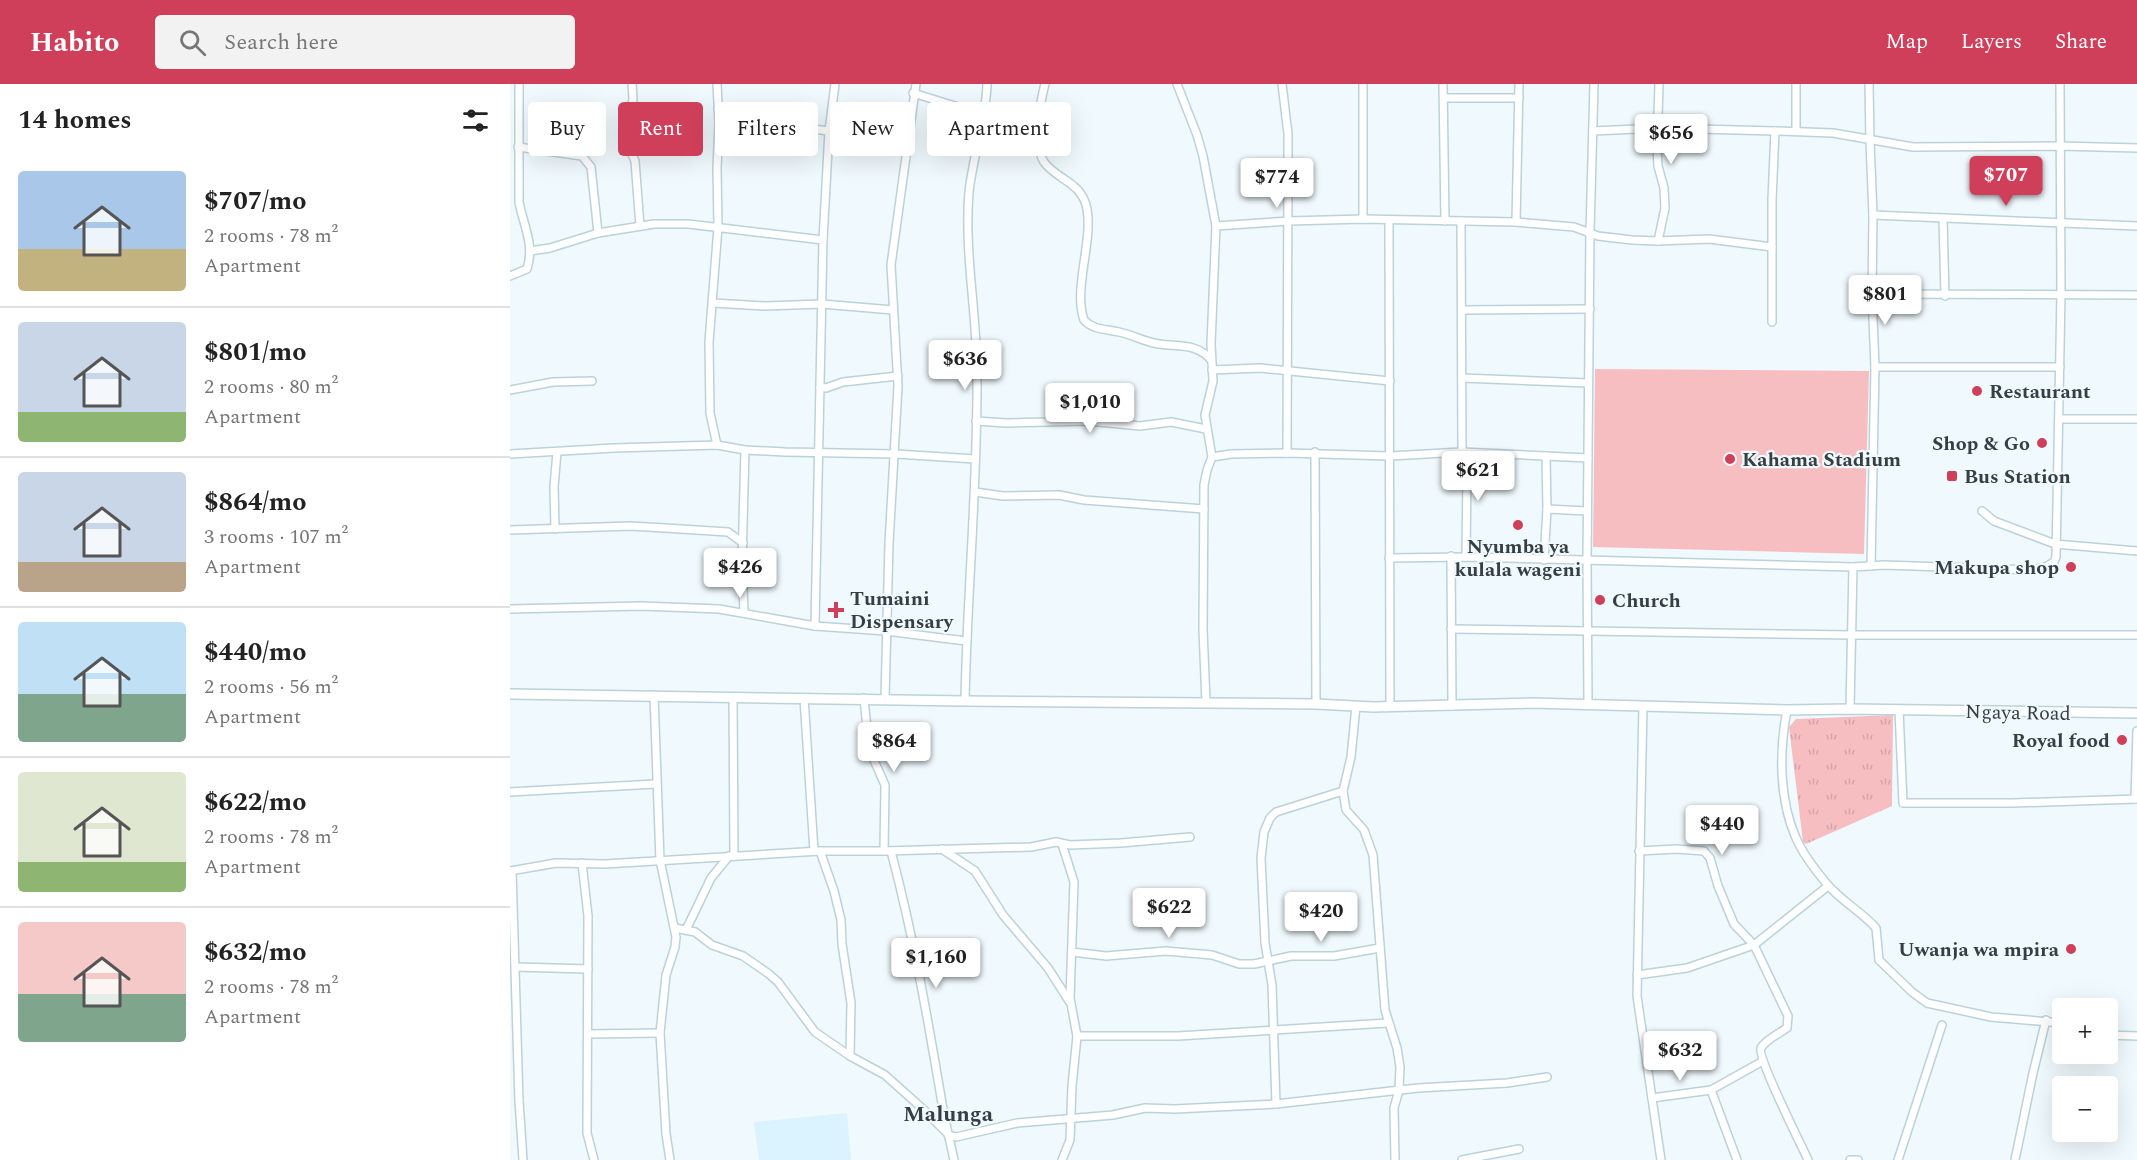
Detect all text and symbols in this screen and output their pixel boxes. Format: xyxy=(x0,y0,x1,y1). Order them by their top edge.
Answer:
search box xyxy=(155,15,575,69)
text: Habito xyxy=(30,21,119,64)
icon: search xyxy=(176,26,209,59)
text: Search here xyxy=(224,26,338,59)
text: Map xyxy=(1886,26,1928,58)
text: Layers xyxy=(1961,26,2022,58)
text: Share xyxy=(2055,26,2107,58)
text: 14 homes xyxy=(18,100,132,140)
chip: Buy xyxy=(528,102,606,156)
chip: Rent xyxy=(618,102,703,156)
chip: Filters xyxy=(715,102,818,156)
chip: New xyxy=(830,102,915,156)
chip: Apartment xyxy=(927,102,1071,156)
icon: filters xyxy=(459,104,492,137)
pin: $656 xyxy=(1635,114,1707,165)
text: $656 xyxy=(1649,118,1693,148)
pin: $707 xyxy=(1970,156,2042,207)
pin: $774 xyxy=(1241,158,1313,209)
text: $707 xyxy=(1984,160,2028,190)
text: $774 xyxy=(1255,162,1299,192)
text: $707/mo xyxy=(204,181,307,221)
icon: home xyxy=(66,195,138,267)
text: 2 rooms · 78 m² xyxy=(204,221,338,251)
text: Apartment xyxy=(204,251,301,281)
pin: $801 xyxy=(1849,275,1921,326)
text: $801 xyxy=(1863,279,1907,309)
text: $801/mo xyxy=(204,332,307,372)
pin: $636 xyxy=(929,340,1001,391)
text: $636 xyxy=(943,344,987,374)
icon: home xyxy=(66,346,138,418)
text: 2 rooms · 80 m² xyxy=(204,372,338,402)
place label: Restaurant xyxy=(1989,377,2091,407)
pin: $1,010 xyxy=(1041,383,1139,434)
marker: Restaurant xyxy=(1970,384,1984,398)
text: $1,010 xyxy=(1059,387,1121,417)
text: Apartment xyxy=(204,402,301,432)
place label: Shop & Go xyxy=(1932,429,2030,459)
marker: Shop & Go xyxy=(2035,436,2049,450)
place label: Kahama Stadium xyxy=(1742,445,1901,475)
pin: $621 xyxy=(1442,451,1514,502)
marker: Kahama Stadium xyxy=(1723,452,1737,466)
text: $621 xyxy=(1456,455,1500,485)
place label: Bus Station xyxy=(1964,462,2071,492)
marker: Bus Station xyxy=(1945,469,1959,483)
text: $864/mo xyxy=(204,482,307,522)
icon: home xyxy=(66,496,138,568)
marker: Nyumba ya kulala wageni xyxy=(1511,518,1525,532)
text: 3 rooms · 107 m² xyxy=(204,522,348,552)
place label: Nyumba ya kulala wageni xyxy=(1455,532,1581,585)
pin: $426 xyxy=(704,548,776,599)
text: Apartment xyxy=(204,552,301,582)
text: $426 xyxy=(718,552,762,582)
place label: Makupa shop xyxy=(1934,553,2059,583)
marker: Makupa shop xyxy=(2064,560,2078,574)
place label: Tumaini Dispensary xyxy=(850,584,955,637)
place label: Church xyxy=(1612,586,1681,616)
marker: Church xyxy=(1593,593,1607,607)
marker: Tumaini Dispensary xyxy=(827,601,845,619)
text: $440/mo xyxy=(204,632,307,672)
icon: home xyxy=(66,646,138,718)
text: 2 rooms · 56 m² xyxy=(204,672,338,702)
street label: Ngaya Road xyxy=(1965,697,2071,729)
text: Apartment xyxy=(204,702,301,732)
pin: $864 xyxy=(858,722,930,773)
text: $864 xyxy=(872,726,916,756)
place label: Royal food xyxy=(2012,726,2110,756)
marker: Royal food xyxy=(2115,733,2129,747)
text: $622/mo xyxy=(204,782,307,822)
icon: home xyxy=(66,796,138,868)
pin: $440 xyxy=(1686,805,1758,856)
text: $440 xyxy=(1700,809,1744,839)
text: 2 rooms · 78 m² xyxy=(204,822,338,852)
text: Apartment xyxy=(204,852,301,882)
pin: $622 xyxy=(1133,888,1205,939)
text: $622 xyxy=(1147,892,1191,922)
pin: $420 xyxy=(1285,892,1357,943)
text: $420 xyxy=(1299,896,1343,926)
text: $632/mo xyxy=(204,932,307,972)
place label: Uwanja wa mpira xyxy=(1898,935,2060,965)
pin: $1,160 xyxy=(887,938,985,989)
text: $1,160 xyxy=(905,942,967,972)
marker: Uwanja wa mpira xyxy=(2064,942,2078,956)
icon: home xyxy=(66,946,138,1018)
text: 2 rooms · 78 m² xyxy=(204,972,338,1002)
map controls xyxy=(2052,998,2118,1142)
button: + xyxy=(2052,998,2118,1064)
text: Apartment xyxy=(204,1002,301,1032)
pin: $632 xyxy=(1644,1031,1716,1082)
text: $632 xyxy=(1658,1035,1702,1065)
button: − xyxy=(2052,1076,2118,1142)
district label: Malunga xyxy=(903,1098,994,1131)

